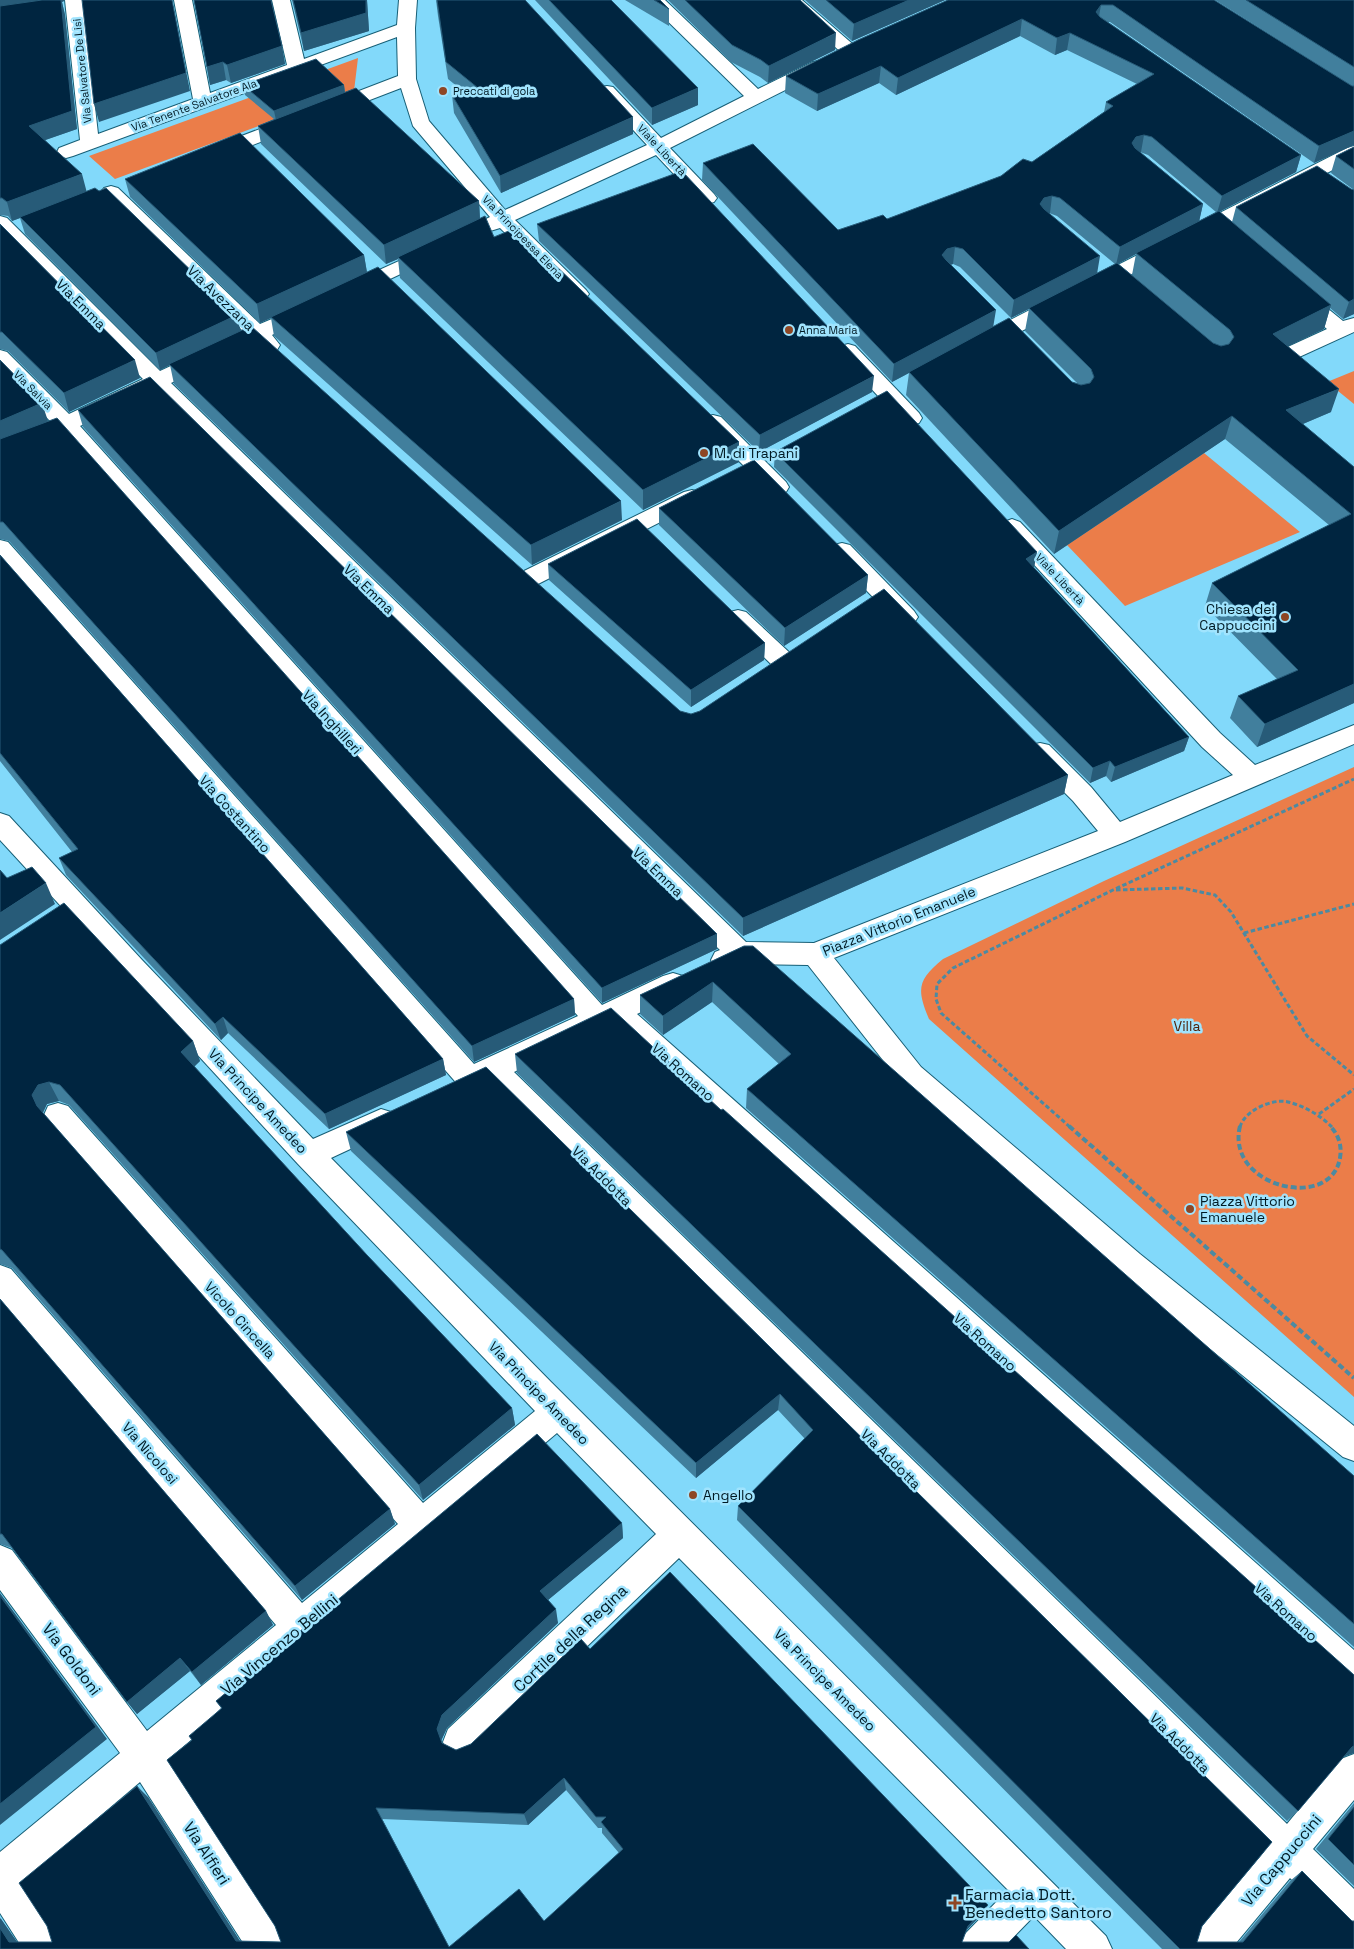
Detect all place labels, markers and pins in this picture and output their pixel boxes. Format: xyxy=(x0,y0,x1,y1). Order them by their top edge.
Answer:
place label: Preccati di gola xyxy=(453,84,536,98)
marker: Preccati di gola xyxy=(437,85,449,97)
place label: Anna Maria xyxy=(799,323,858,337)
marker: Anna Maria xyxy=(783,324,795,336)
place label: M. di Trapani xyxy=(714,444,798,462)
marker: M. di Trapani xyxy=(698,447,710,459)
place label: Chiesa dei Cappuccini xyxy=(1199,600,1275,634)
marker: Chiesa dei Cappuccini xyxy=(1279,611,1291,623)
place label: Piazza Vittorio Emanuele xyxy=(1200,1192,1295,1226)
marker: Piazza Vittorio Emanuele xyxy=(1184,1203,1196,1215)
place label: Angello xyxy=(703,1486,753,1504)
marker: Angello xyxy=(687,1489,699,1501)
place label: Farmacia Dott. Benedetto Santoro xyxy=(965,1884,1112,1923)
marker: Farmacia Dott. Benedetto Santoro xyxy=(949,1897,961,1909)

